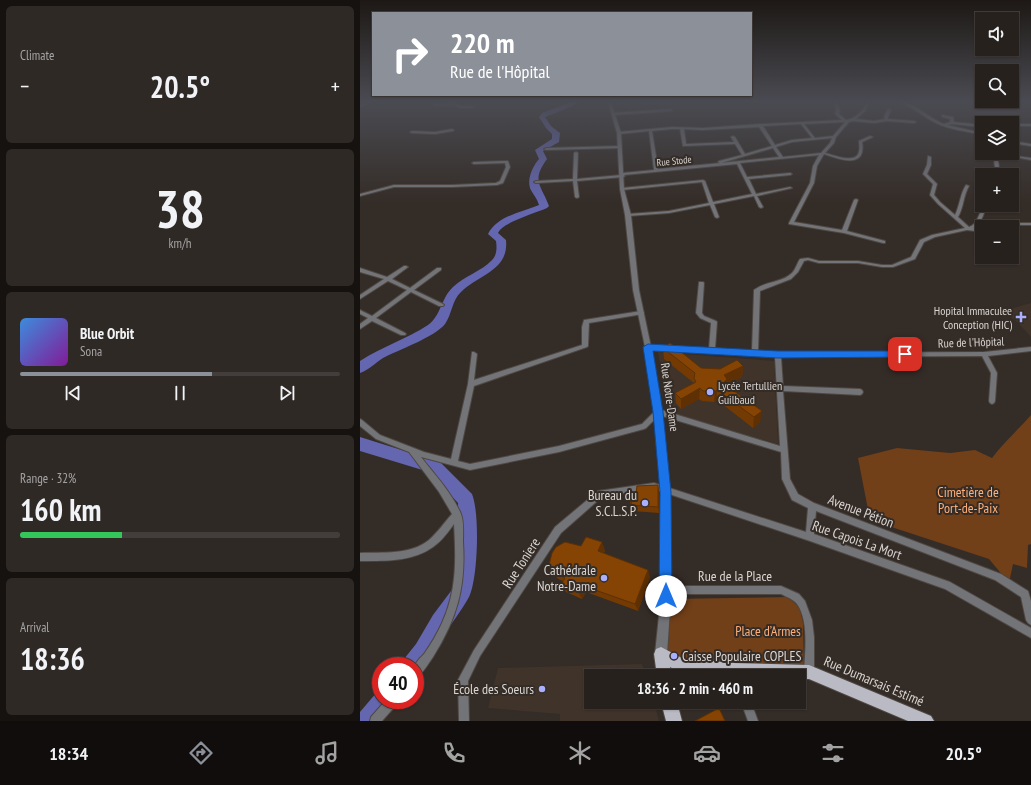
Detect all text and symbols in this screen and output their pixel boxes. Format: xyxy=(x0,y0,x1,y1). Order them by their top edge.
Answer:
map controls xyxy=(975,12,1019,264)
button: sound xyxy=(975,12,1019,56)
text: 220 m xyxy=(450,24,514,61)
icon: right xyxy=(384,28,436,80)
text: Climate xyxy=(20,47,54,64)
text: Rue de l'Hôpital xyxy=(450,60,550,83)
button: search xyxy=(975,64,1019,108)
text: 20.5° xyxy=(150,67,210,106)
text: − xyxy=(20,72,29,100)
text: + xyxy=(331,72,340,100)
button: layers xyxy=(975,116,1019,160)
street label: Rue Stode xyxy=(656,153,692,169)
button: + xyxy=(975,168,1019,212)
text: 38 xyxy=(155,175,205,242)
button: − xyxy=(975,220,1019,264)
text: km/h xyxy=(168,235,192,252)
place label: Hopital Immaculee Conception (HIC) xyxy=(934,303,1012,332)
marker: Hopital Immaculee Conception (HIC) xyxy=(1015,311,1027,323)
text: Blue Orbit xyxy=(80,324,134,343)
street label: Rue de l'Hôpital xyxy=(938,333,1005,351)
pin xyxy=(888,337,922,371)
text: Sona xyxy=(80,343,102,360)
icon: arrive xyxy=(894,343,916,365)
street label: Rue Notre-Dame xyxy=(658,362,682,432)
place label: Lycée Tertullien Guilbaud xyxy=(718,378,782,407)
icon: previous xyxy=(62,382,84,404)
icon: pause xyxy=(169,382,191,404)
icon: next xyxy=(276,382,298,404)
marker: Lycée Tertullien Guilbaud xyxy=(705,387,715,397)
text: Range · 32% xyxy=(20,470,76,487)
park label: Cimetière de Port-de-Paix xyxy=(937,483,999,517)
place label: Bureau du S.C.L.S.P. xyxy=(588,486,637,520)
text: 160 km xyxy=(20,490,101,529)
street label: Avenue Pétion xyxy=(825,490,897,532)
marker: Bureau du S.C.L.S.P. xyxy=(640,498,650,508)
street label: Rue Capois La Mort xyxy=(810,516,904,564)
street label: Rue Toniere xyxy=(498,534,544,592)
place label: Cathédrale Notre-Dame xyxy=(537,561,596,595)
street label: Rue de la Place xyxy=(698,567,772,585)
marker: Cathédrale Notre-Dame xyxy=(599,573,609,583)
position arrow xyxy=(645,575,687,617)
text: Arrival xyxy=(20,619,49,636)
park label: Place d’Armes xyxy=(735,622,801,640)
text: 18:36 xyxy=(20,639,85,678)
place label: Caisse Populaire COPLES xyxy=(682,647,802,665)
marker: Caisse Populaire COPLES xyxy=(669,651,679,661)
street label: Rue Dumarsais Estimé xyxy=(821,652,927,710)
speed limit sign: 40 xyxy=(372,657,424,709)
text: 18:36 · 2 min · 460 m xyxy=(637,679,753,698)
place label: École des Soeurs xyxy=(453,680,534,698)
marker: École des Soeurs xyxy=(537,684,547,694)
icon: directions xyxy=(187,739,215,767)
icon: music xyxy=(313,739,341,767)
icon: phone xyxy=(440,739,468,767)
icon: climate xyxy=(566,739,594,767)
icon: car xyxy=(693,739,721,767)
icon: filters xyxy=(819,739,847,767)
text: 18:34 xyxy=(49,742,88,765)
text: 20.5° xyxy=(946,742,982,765)

